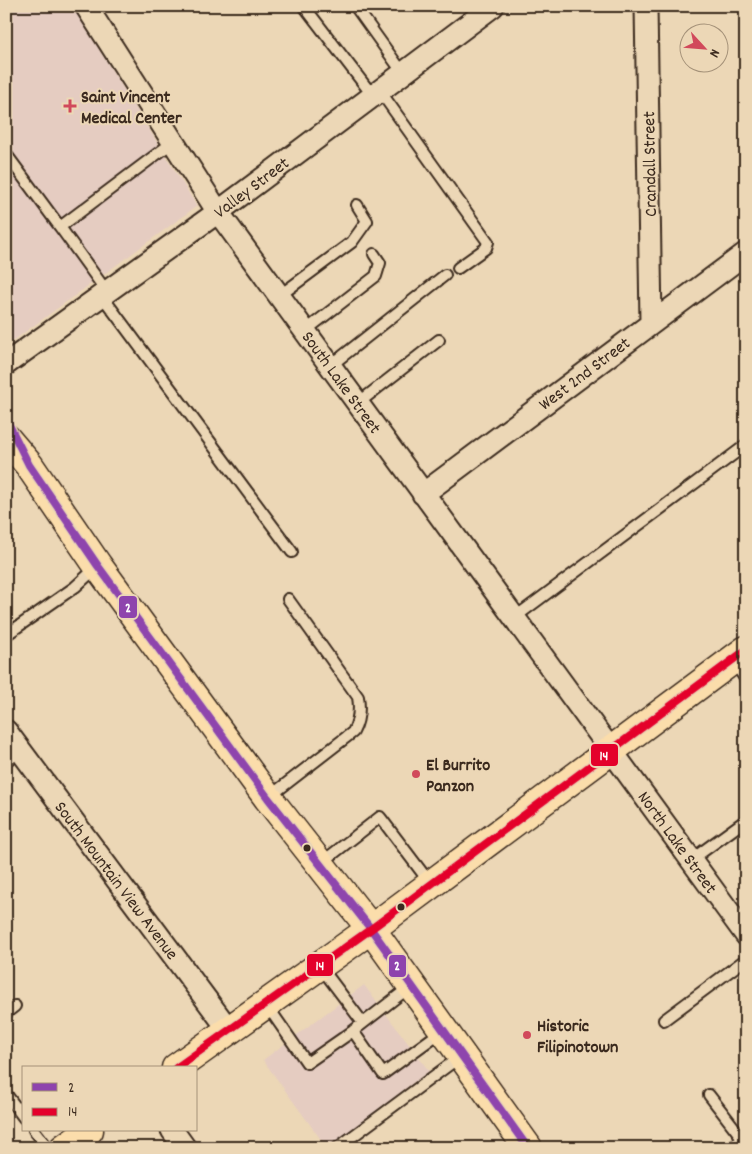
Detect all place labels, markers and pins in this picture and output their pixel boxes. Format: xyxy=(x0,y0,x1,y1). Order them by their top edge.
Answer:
place label: Saint Vincent Medical Center xyxy=(81,86,182,132)
marker: Saint Vincent Medical Center xyxy=(63,99,77,113)
place label: El Burrito Panzon xyxy=(426,754,490,800)
marker: El Burrito Panzon xyxy=(410,768,422,780)
unlabelled marker xyxy=(302,843,312,853)
unlabelled marker xyxy=(396,902,406,912)
place label: Historic Filipinotown xyxy=(537,1015,618,1061)
marker: Historic Filipinotown xyxy=(521,1029,533,1041)

